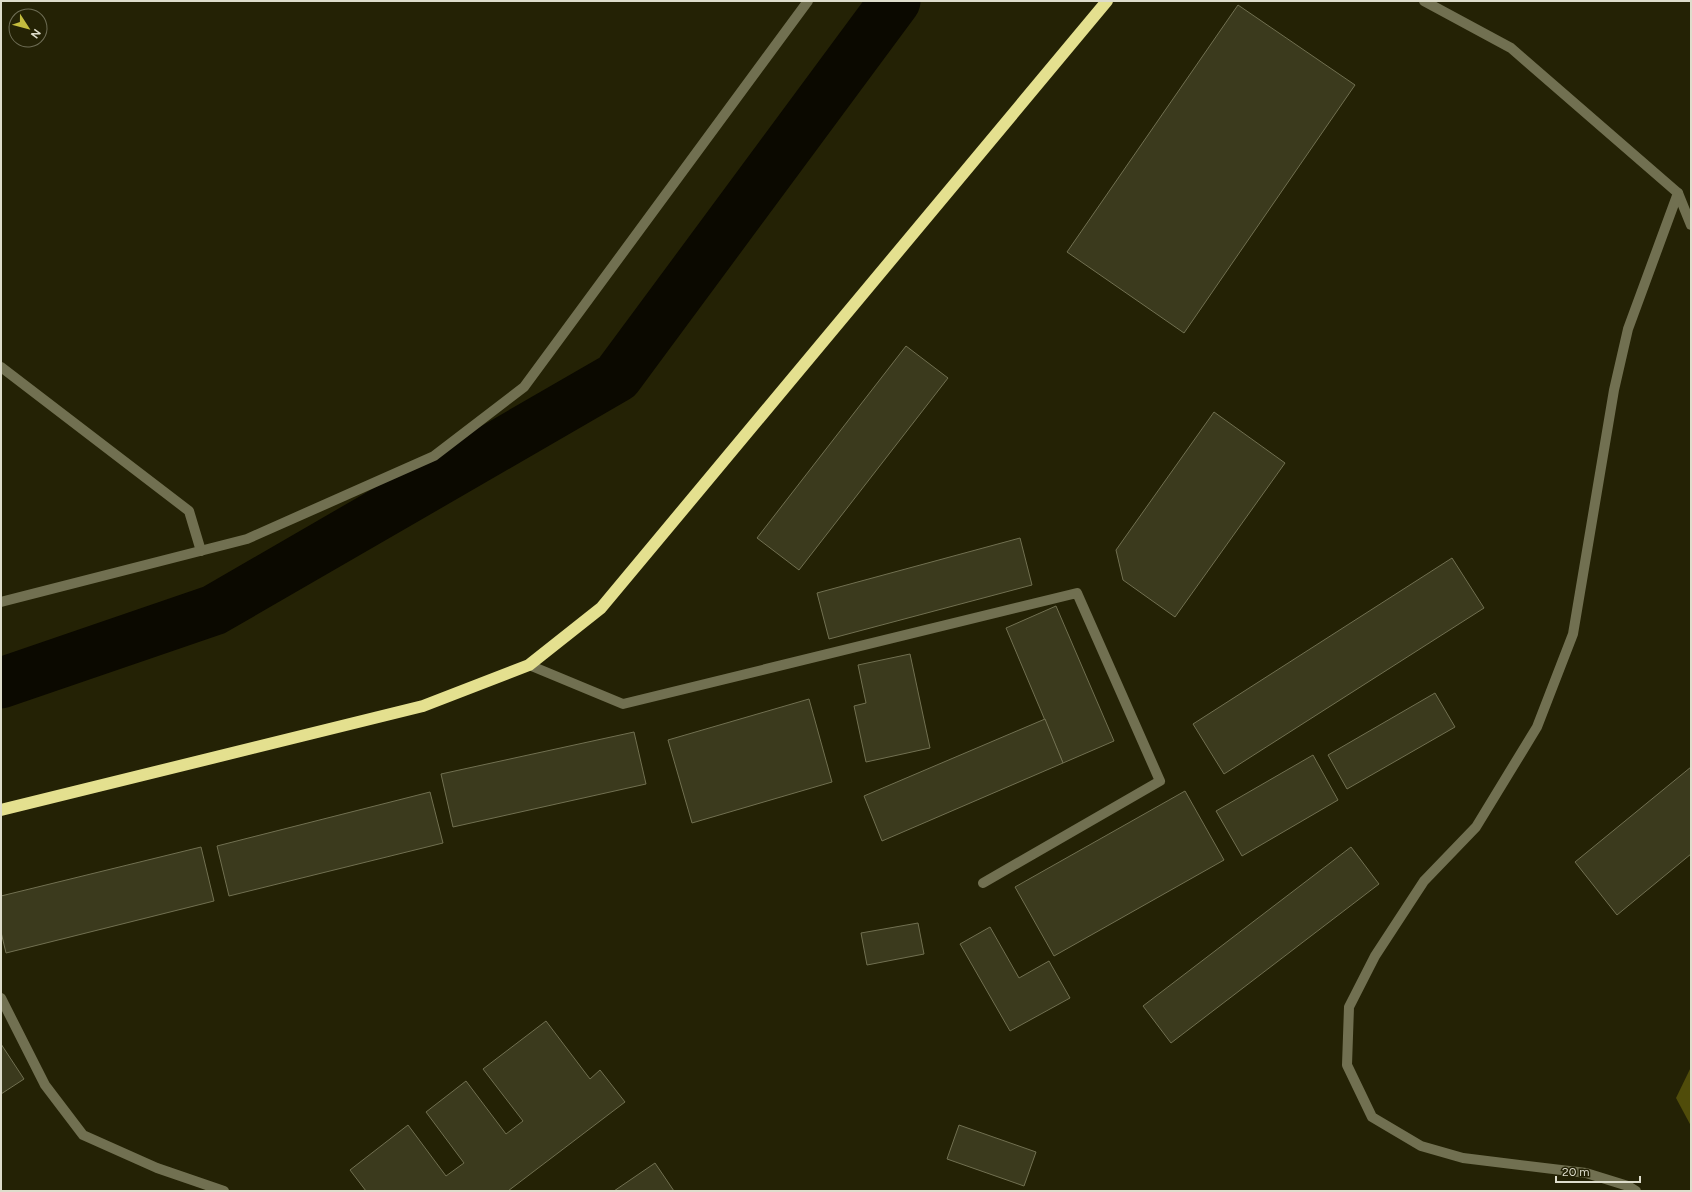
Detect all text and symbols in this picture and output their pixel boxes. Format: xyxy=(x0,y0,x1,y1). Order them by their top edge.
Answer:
north arrow xyxy=(8,8,48,48)
text: N xyxy=(28,26,43,41)
scale bar xyxy=(1556,1158,1640,1184)
text: 20 m xyxy=(1562,1165,1590,1179)

